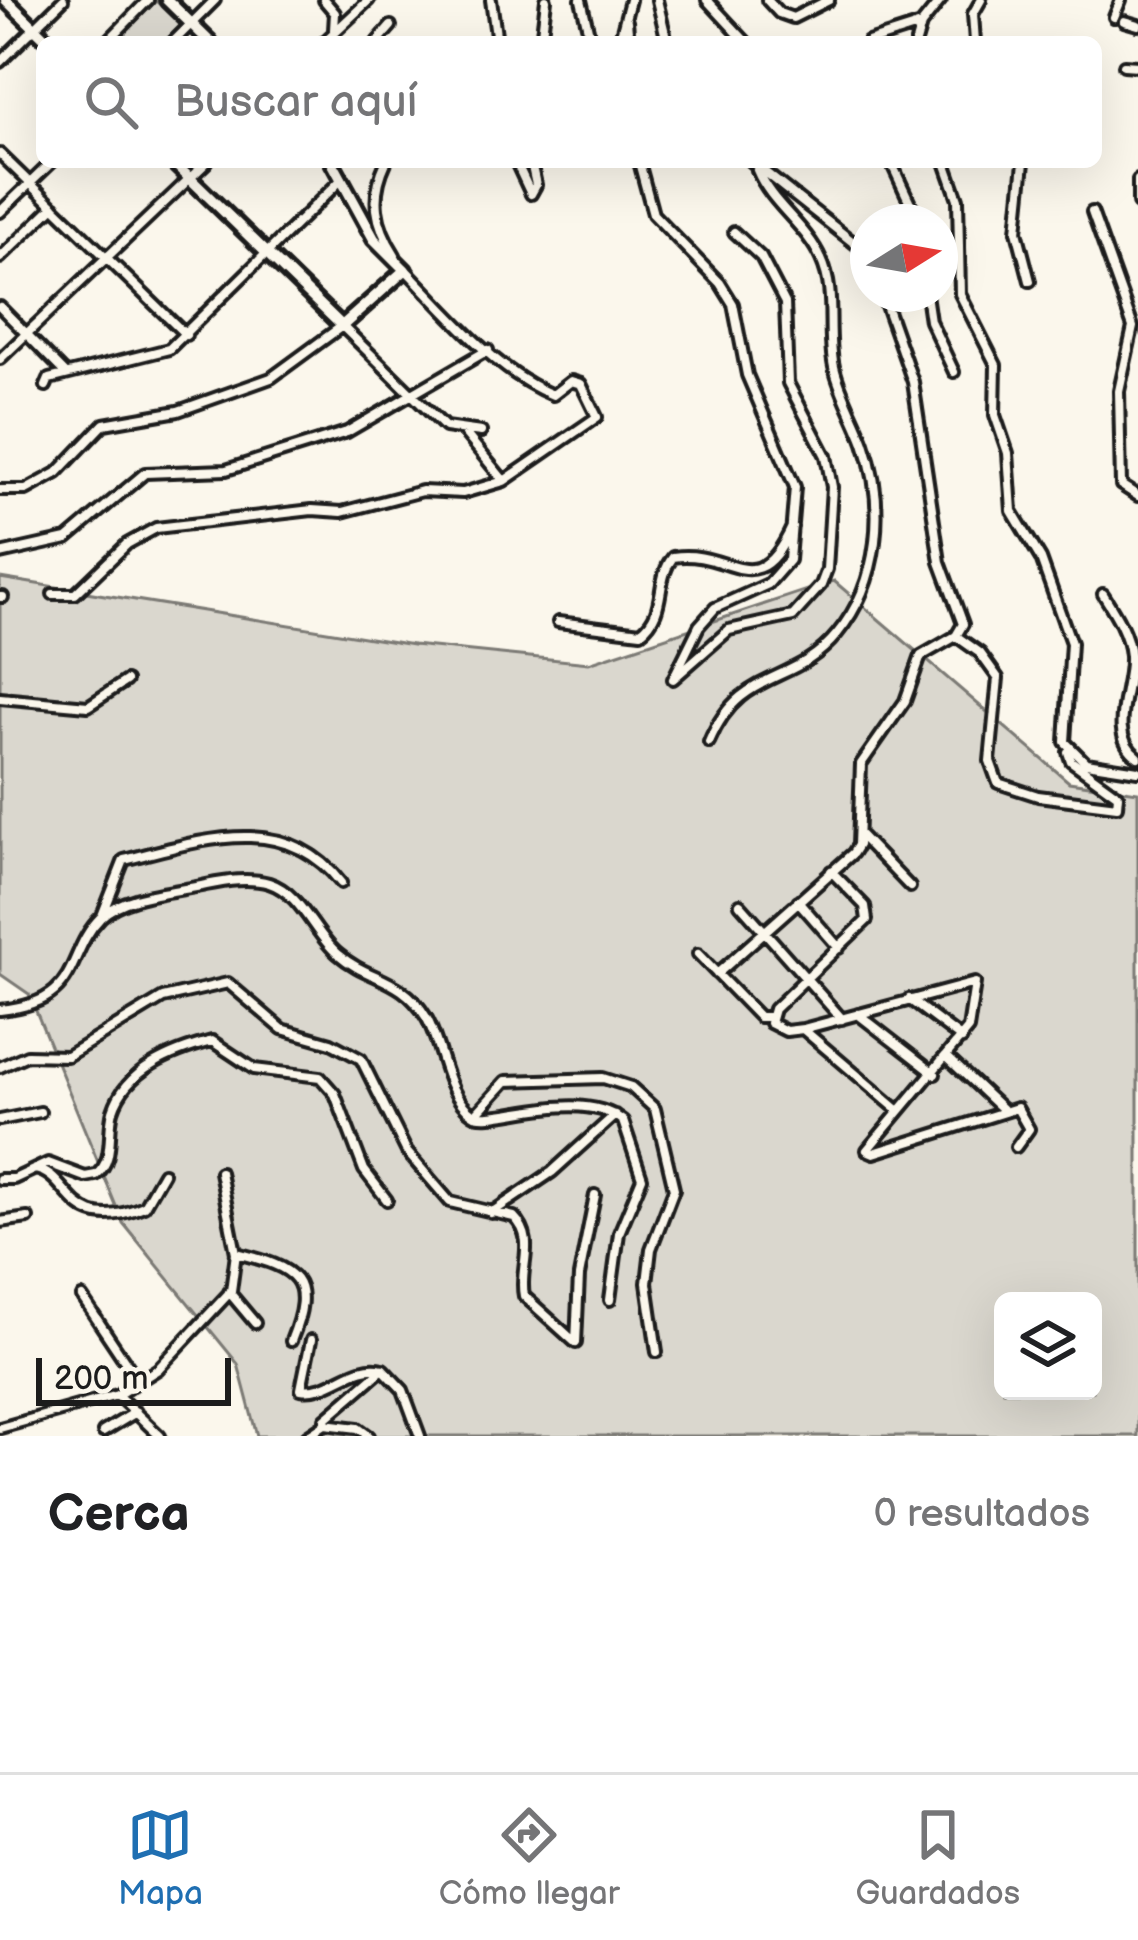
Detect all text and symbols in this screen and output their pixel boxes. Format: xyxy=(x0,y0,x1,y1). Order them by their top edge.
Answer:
search box xyxy=(36,36,1102,168)
icon: search xyxy=(78,69,144,135)
text: Buscar aquí xyxy=(174,75,417,130)
north arrow xyxy=(850,204,958,312)
map controls xyxy=(994,1292,1102,1400)
button: layers xyxy=(994,1292,1102,1400)
scale bar xyxy=(36,1352,231,1405)
text: 200 m xyxy=(54,1359,148,1399)
text: Cerca xyxy=(48,1484,190,1545)
text: 0 resultados xyxy=(874,1491,1090,1538)
tab: Mapa xyxy=(118,1802,203,1914)
tab: Cómo llegar xyxy=(439,1802,620,1914)
tab: Guardados xyxy=(855,1802,1020,1914)

